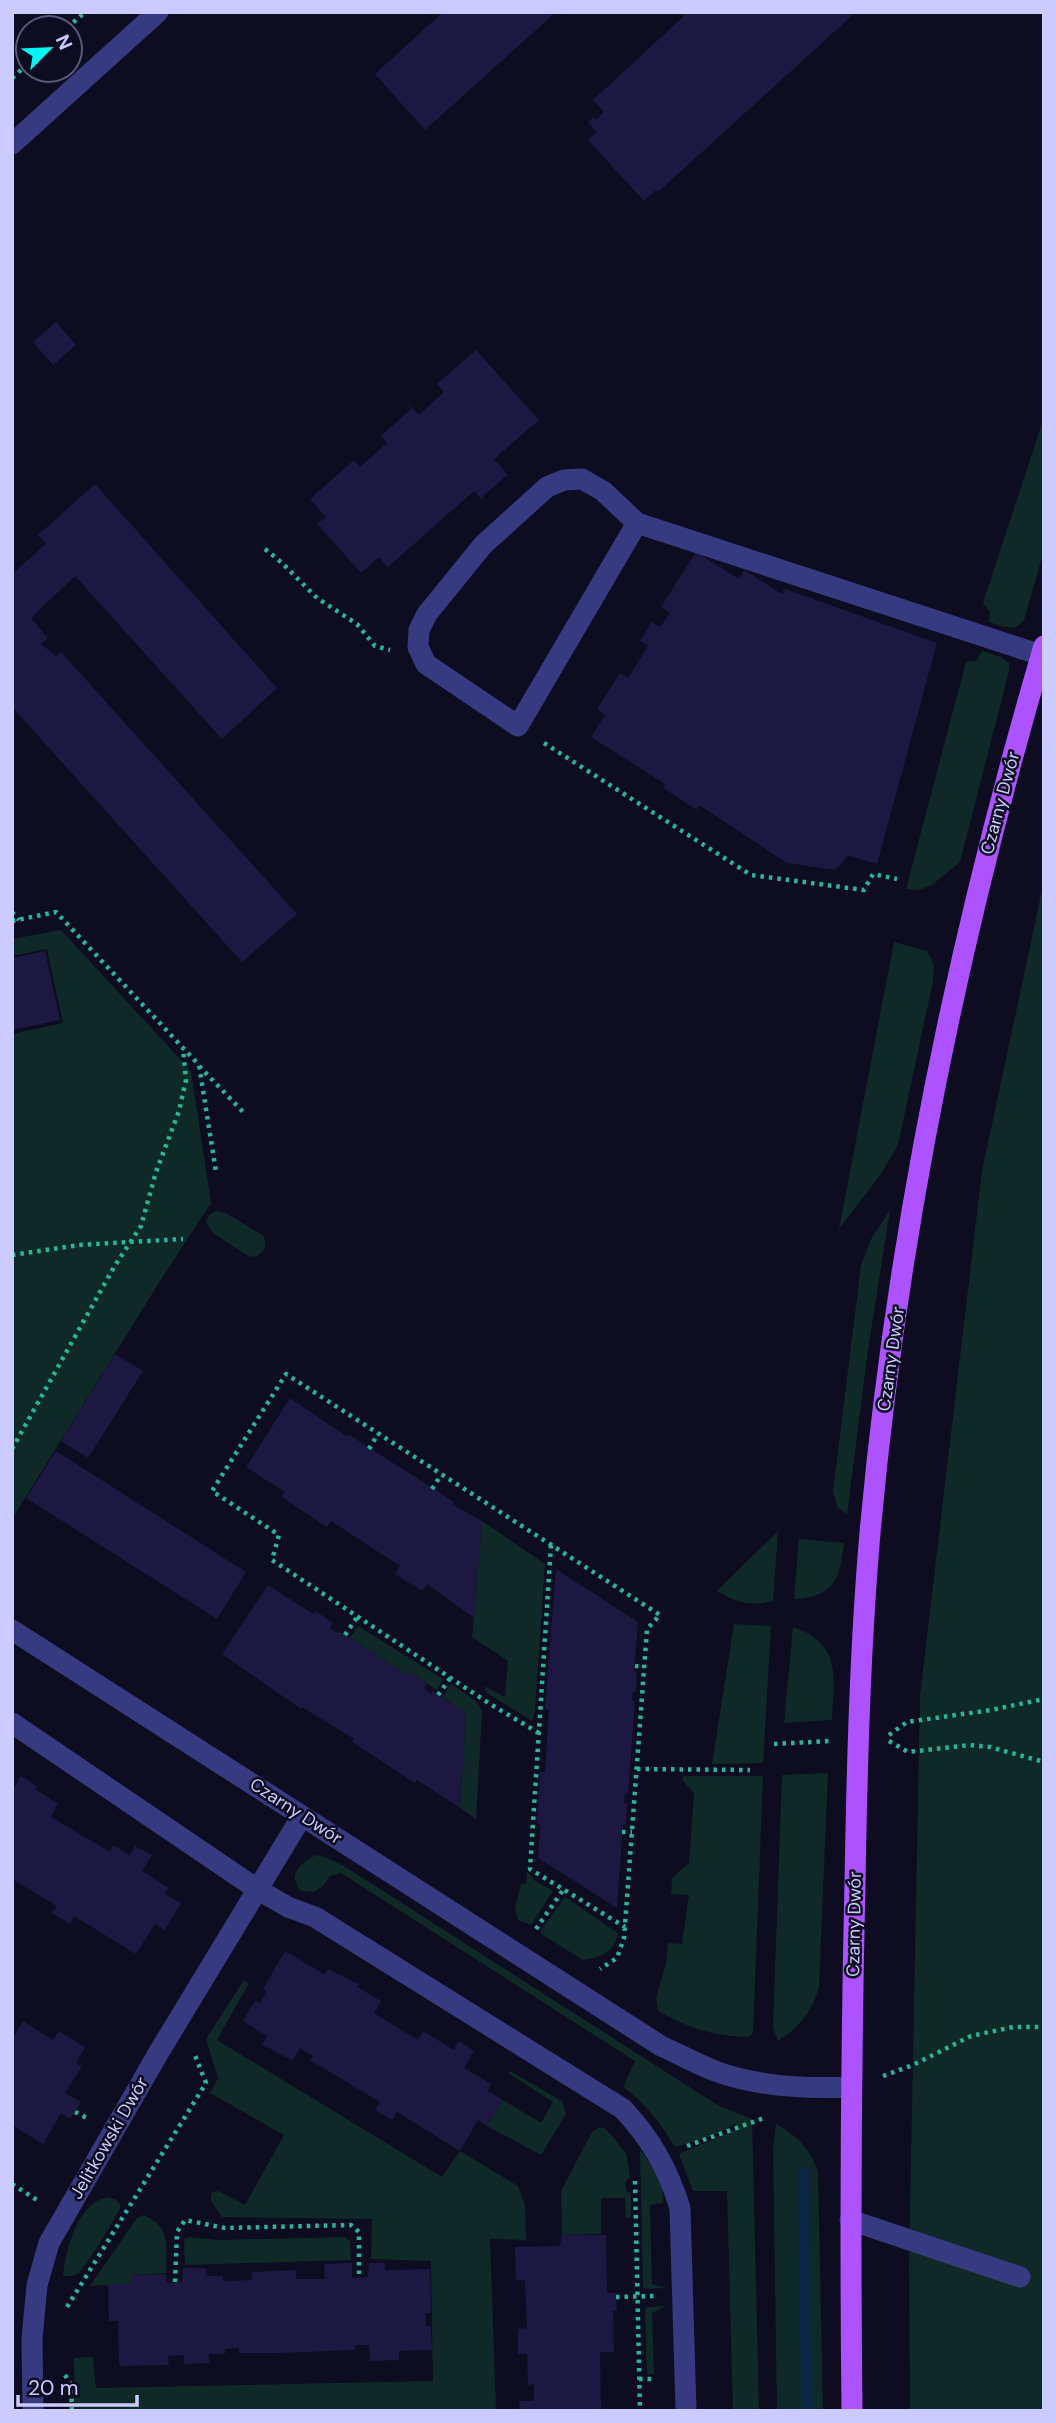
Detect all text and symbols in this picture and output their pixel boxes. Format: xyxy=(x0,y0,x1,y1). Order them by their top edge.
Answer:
north arrow xyxy=(14,14,84,84)
text: N xyxy=(50,31,78,54)
street label: Czarny Dwór xyxy=(975,749,1025,857)
street label: Czarny Dwór xyxy=(872,1305,910,1413)
street label: Czarny Dwór xyxy=(245,1772,347,1850)
street label: Czarny Dwór xyxy=(841,1871,867,1977)
street label: Jelitkowski Dwór xyxy=(64,2072,154,2204)
scale bar xyxy=(18,2364,136,2408)
text: 20 m xyxy=(28,2374,79,2402)

